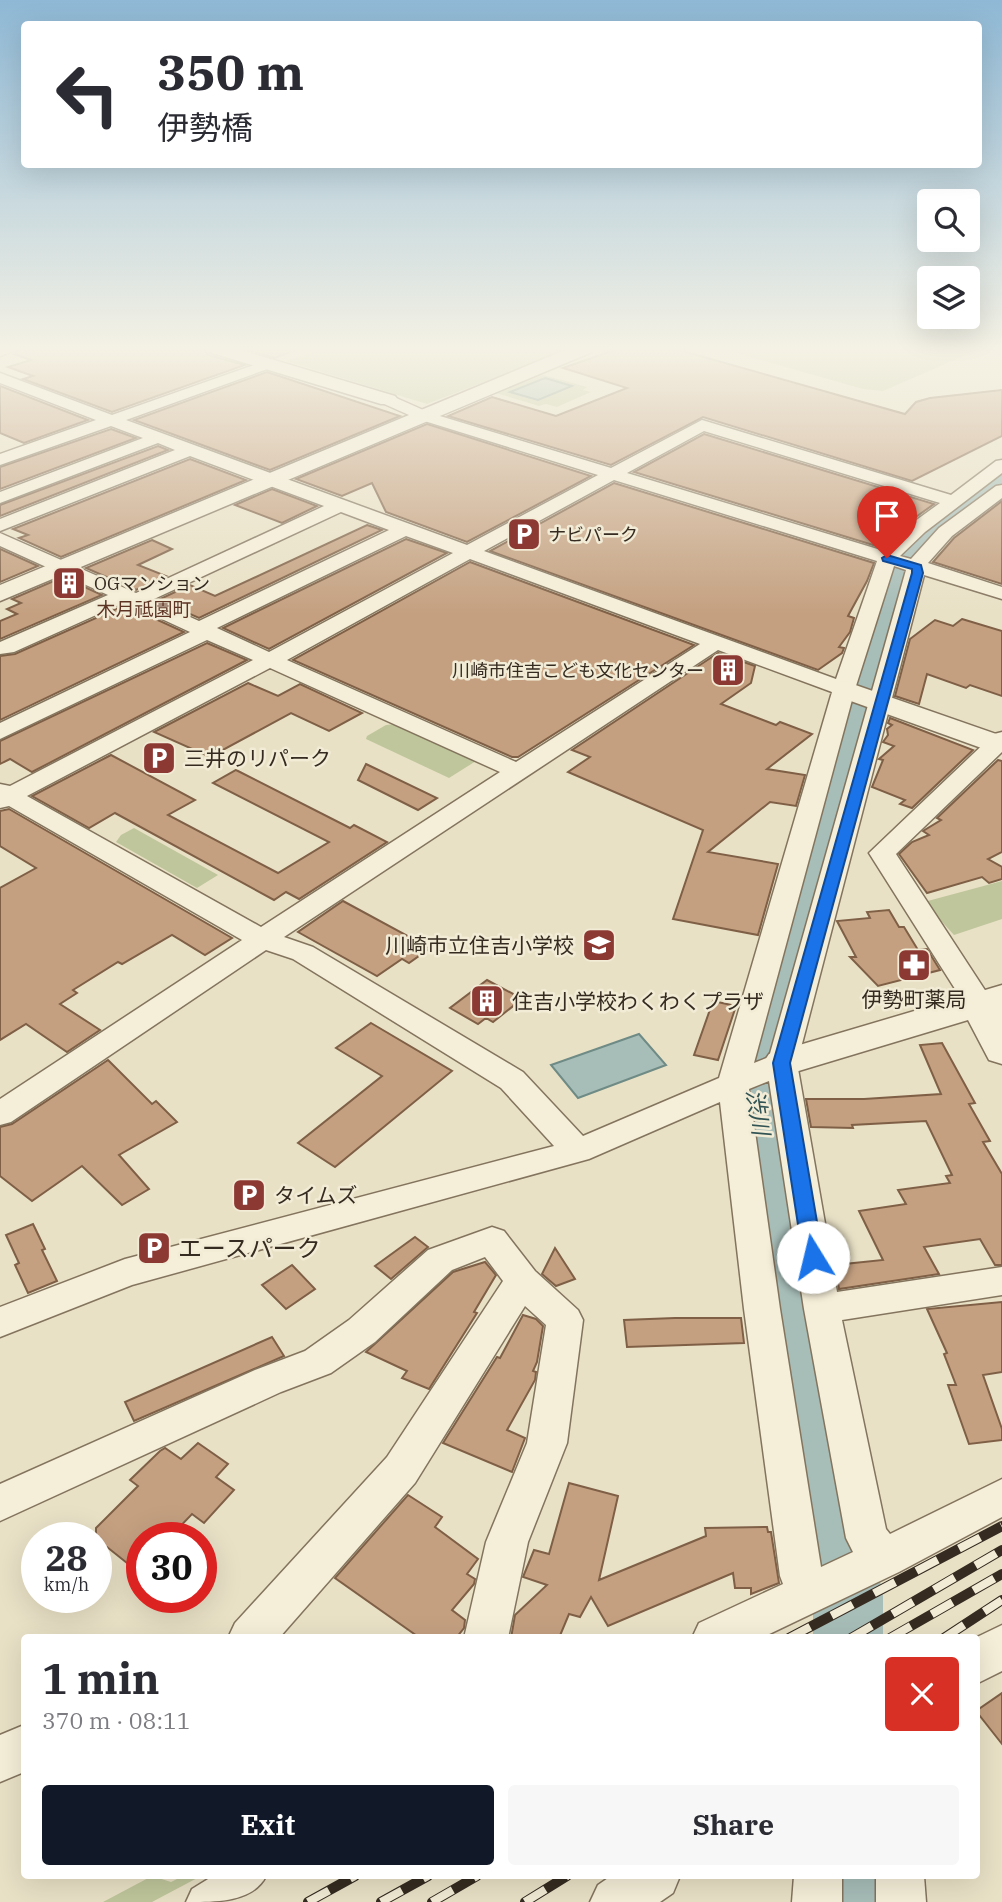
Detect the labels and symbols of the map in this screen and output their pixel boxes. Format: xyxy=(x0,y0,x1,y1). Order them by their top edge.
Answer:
pin xyxy=(857,486,917,558)
parking icon: ナビパーク xyxy=(505,515,543,553)
place label: ナビパーク xyxy=(548,523,638,546)
building icon: OGマンション xyxy=(50,564,88,602)
place label: OGマンション xyxy=(94,572,210,595)
district label: 木月祗園町 xyxy=(96,597,192,621)
building icon: 川崎市住吉こども文化センター xyxy=(709,651,747,689)
place label: 川崎市住吉こども文化センター xyxy=(452,659,704,682)
parking icon: 三井のリパーク xyxy=(140,739,178,777)
place label: 三井のリパーク xyxy=(184,744,331,772)
school or university icon: 川崎市立住吉小学校 xyxy=(580,926,618,964)
place label: 川崎市立住吉小学校 xyxy=(385,931,574,959)
pharmacy icon: 伊勢町薬局 xyxy=(895,946,933,984)
building icon: 住吉小学校わくわくプラザ xyxy=(468,982,506,1020)
place label: 伊勢町薬局 xyxy=(862,985,967,1013)
place label: 住吉小学校わくわくプラザ xyxy=(512,987,764,1015)
water label: 渋川 xyxy=(741,1087,778,1140)
parking icon: タイムズ xyxy=(230,1176,268,1214)
place label: タイムズ xyxy=(274,1181,358,1209)
position arrow xyxy=(776,1220,850,1294)
parking icon: エースパーク xyxy=(135,1229,173,1267)
place label: エースパーク xyxy=(178,1232,321,1264)
speed limit sign: 30 xyxy=(126,1522,217,1613)

